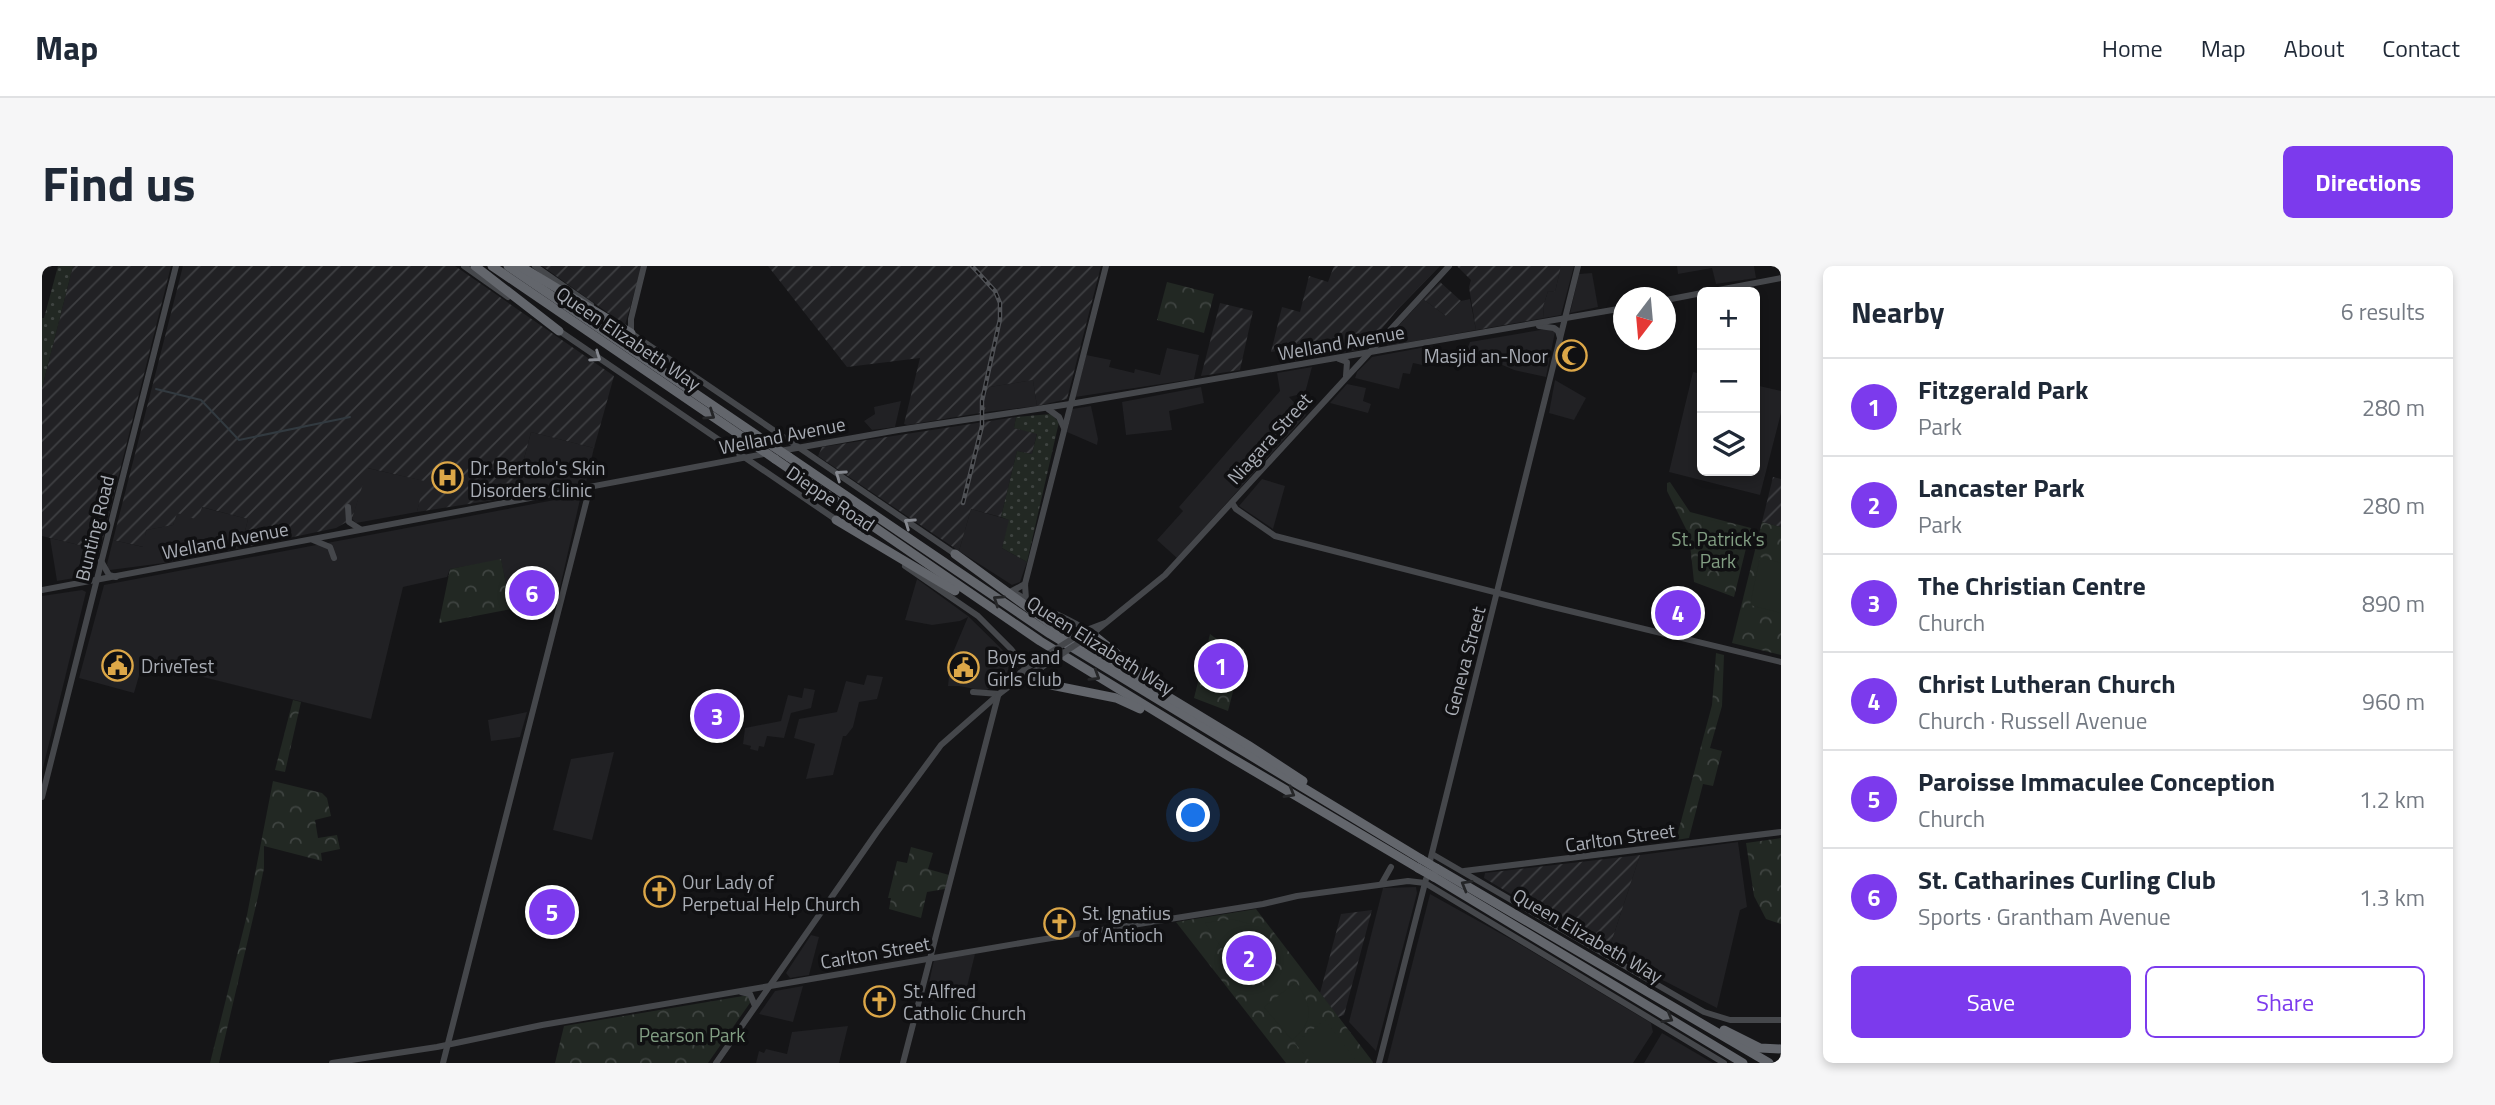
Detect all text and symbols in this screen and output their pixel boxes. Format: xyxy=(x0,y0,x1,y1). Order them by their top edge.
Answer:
text: Map xyxy=(35,23,98,73)
text: Home xyxy=(2102,30,2163,66)
text: Map xyxy=(2201,30,2246,66)
text: About xyxy=(2284,30,2344,66)
text: Contact xyxy=(2382,30,2460,66)
text: Find us xyxy=(42,145,196,220)
button: Directions xyxy=(2283,146,2453,218)
street label: Queen Elizabeth Way xyxy=(551,279,707,397)
north arrow xyxy=(1613,287,1676,350)
map controls xyxy=(1697,287,1760,476)
button: + xyxy=(1697,287,1760,350)
text: Nearby xyxy=(1851,289,1944,335)
text: 6 results xyxy=(2341,294,2425,329)
street label: Welland Avenue xyxy=(1275,317,1407,367)
mosque icon: Masjid an-Noor xyxy=(1554,338,1588,372)
place label: Masjid an-Noor xyxy=(1424,341,1548,370)
one-way arrow xyxy=(588,349,601,361)
button: − xyxy=(1697,350,1760,413)
text: Fitzgerald Park xyxy=(1918,370,2088,409)
street label: Niagara Street xyxy=(1220,385,1318,490)
text: 1 xyxy=(1868,390,1880,425)
text: 280 m xyxy=(2362,390,2425,425)
one-way arrow xyxy=(702,407,715,419)
street label: Welland Avenue xyxy=(716,409,848,461)
text: Park xyxy=(1918,409,1962,444)
button: layers xyxy=(1697,413,1760,476)
place label: Dr. Bertolo's Skin Disorders Clinic xyxy=(470,453,605,504)
street label: Dieppe Road xyxy=(781,458,881,538)
hospital icon: Dr. Bertolo's Skin Disorders Clinic xyxy=(430,461,464,495)
text: Lancaster Park xyxy=(1918,468,2085,507)
one-way arrow xyxy=(835,471,848,483)
street label: Bunting Road xyxy=(67,472,121,584)
text: 2 xyxy=(1868,488,1880,523)
text: 280 m xyxy=(2362,488,2425,523)
text: Park xyxy=(1918,507,1962,542)
street label: Welland Avenue xyxy=(159,514,291,566)
one-way arrow xyxy=(904,519,917,531)
park label: St. Patrick's Park xyxy=(1671,524,1765,575)
text: The Christian Centre xyxy=(1918,566,2146,605)
pin: 6 xyxy=(509,567,555,619)
text: 3 xyxy=(1868,586,1880,621)
text: 890 m xyxy=(2362,586,2425,621)
pin: 4 xyxy=(1655,587,1701,639)
street label: Queen Elizabeth Way xyxy=(1022,588,1180,702)
one-way arrow xyxy=(993,596,1006,608)
street label: Geneva Street xyxy=(1435,603,1493,719)
text: Church xyxy=(1918,605,1985,640)
pin: 1 xyxy=(1198,640,1244,692)
place label: Boys and Girls Club xyxy=(987,642,1062,693)
public building icon: DriveTest xyxy=(101,648,135,682)
public building icon: Boys and Girls Club xyxy=(947,650,981,684)
place label: DriveTest xyxy=(141,651,215,680)
text: Christ Lutheran Church xyxy=(1918,664,2176,703)
one-way arrow xyxy=(1088,667,1101,680)
text: 4 xyxy=(1868,684,1880,719)
text: 960 m xyxy=(2362,684,2425,719)
pin: 3 xyxy=(694,690,740,742)
text: Church · Russell Avenue xyxy=(1918,703,2147,738)
text: Paroisse Immaculee Conception xyxy=(1918,762,2275,801)
text: 5 xyxy=(1868,782,1880,817)
text: 1.2 km xyxy=(2359,782,2425,817)
one-way arrow xyxy=(1283,785,1296,798)
your location xyxy=(1176,798,1210,832)
text: Church xyxy=(1918,801,1985,836)
street label: Carlton Street xyxy=(1563,815,1677,859)
text: St. Catharines Curling Club xyxy=(1918,860,2216,899)
place label: Our Lady of Perpetual Help Church xyxy=(682,867,860,918)
church icon: Our Lady of Perpetual Help Church xyxy=(642,875,676,909)
one-way arrow xyxy=(1461,880,1473,893)
street label: Queen Elizabeth Way xyxy=(1507,880,1669,990)
text: 6 xyxy=(1868,880,1880,915)
text: 1.3 km xyxy=(2359,880,2425,915)
pin: 5 xyxy=(529,886,575,938)
place label: St. Ignatius of Antioch xyxy=(1082,898,1171,949)
text: Sports · Grantham Avenue xyxy=(1918,899,2171,934)
church icon: St. Ignatius of Antioch xyxy=(1042,906,1076,940)
street label: Carlton Street xyxy=(818,928,932,976)
pin: 2 xyxy=(1226,932,1272,984)
button: Save xyxy=(1851,966,2131,1038)
button: Share xyxy=(2145,966,2425,1038)
place label: St. Alfred Catholic Church xyxy=(903,976,1026,1027)
church icon: St. Alfred Catholic Church xyxy=(863,984,897,1018)
one-way arrow xyxy=(1661,1010,1673,1023)
park label: Pearson Park xyxy=(639,1020,745,1049)

